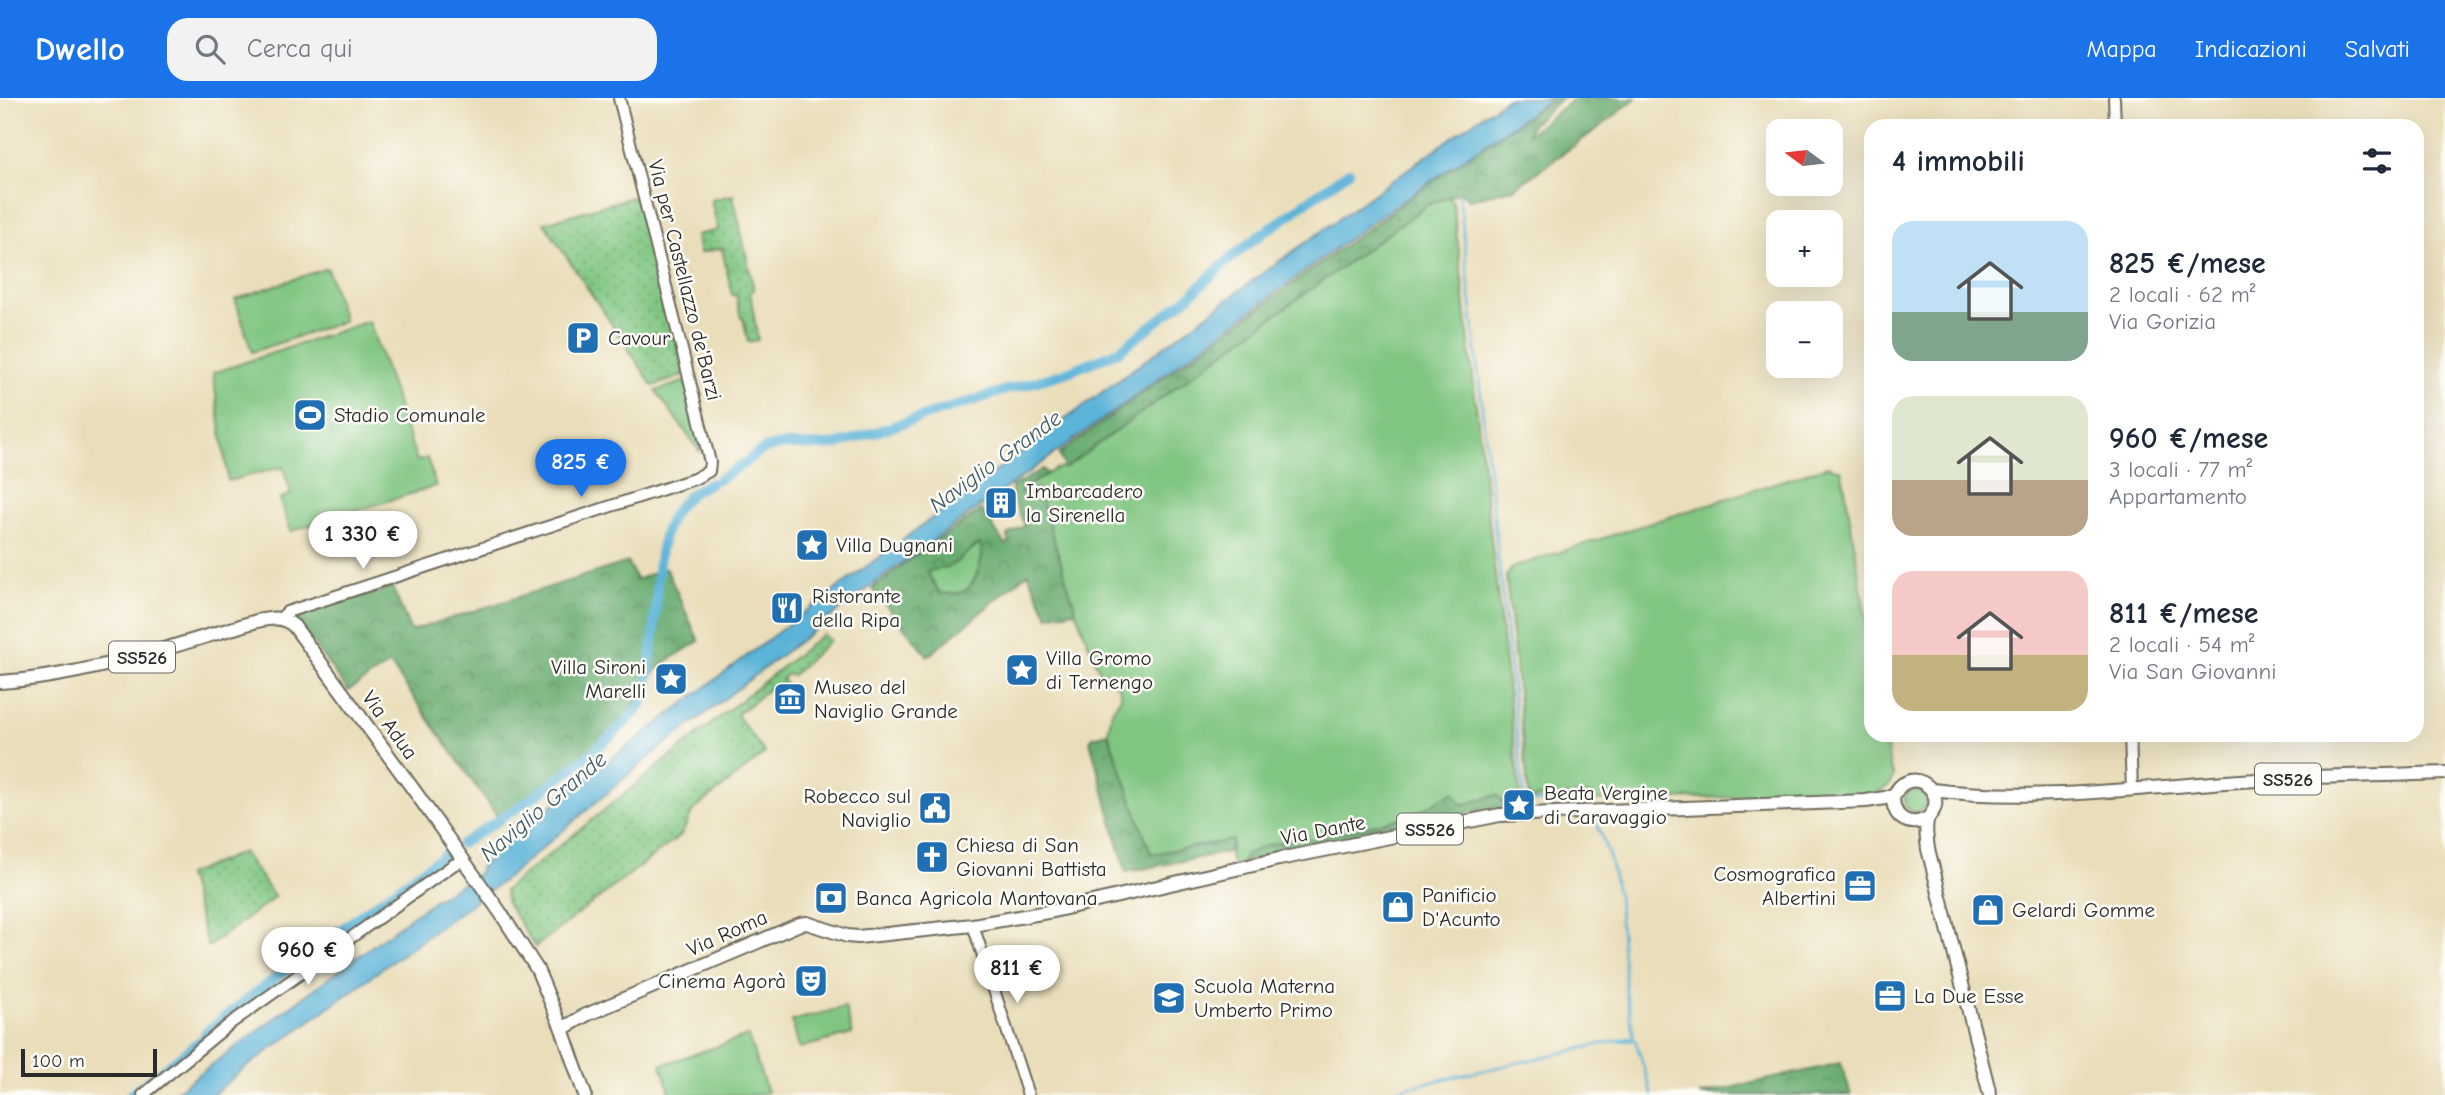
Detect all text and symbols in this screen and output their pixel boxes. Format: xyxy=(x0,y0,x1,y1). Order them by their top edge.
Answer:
search box xyxy=(167,18,657,81)
text: Dwello xyxy=(35,30,125,68)
icon: search xyxy=(191,30,229,68)
text: Cerca qui xyxy=(247,34,353,64)
text: Mappa xyxy=(2086,35,2157,63)
text: Indicazioni xyxy=(2195,35,2307,63)
text: Salvati xyxy=(2345,35,2410,63)
north arrow xyxy=(1766,119,1843,196)
map controls xyxy=(1766,119,1843,378)
icon: filters xyxy=(2358,142,2396,180)
text: 4 immobili xyxy=(1892,144,2025,179)
street label: Via per Castellazzo de'Barzi xyxy=(643,157,727,403)
button: + xyxy=(1766,210,1843,287)
text: 825 €/mese xyxy=(2109,246,2266,281)
icon: home xyxy=(1948,249,2032,333)
text: 2 locali · 62 m² xyxy=(2109,281,2255,308)
button: − xyxy=(1766,301,1843,378)
text: Via Gorizia xyxy=(2109,308,2216,335)
parking icon: Cavour xyxy=(564,319,602,357)
place label: Cavour xyxy=(608,326,671,350)
sports icon: Stadio Comunale xyxy=(291,396,329,434)
place label: Stadio Comunale xyxy=(334,403,486,427)
water label: Naviglio Grande xyxy=(924,404,1067,519)
text: 960 €/mese xyxy=(2109,421,2268,456)
icon: home xyxy=(1948,424,2032,508)
pin: 825 € xyxy=(532,440,630,499)
text: 825 € xyxy=(551,448,611,475)
text: 3 locali · 77 m² xyxy=(2109,456,2252,483)
place label: Imbarcadero la Sirenella xyxy=(1026,479,1143,527)
text: Appartamento xyxy=(2109,483,2247,510)
building icon: Imbarcadero la Sirenella xyxy=(982,484,1020,522)
pin: 1 330 € xyxy=(298,512,428,571)
text: 1 330 € xyxy=(324,520,402,547)
place icon: Villa Dugnani xyxy=(793,526,831,564)
place label: Villa Dugnani xyxy=(836,533,953,557)
place label: Ristorante della Ripa xyxy=(812,584,901,632)
restaurant icon: Ristorante della Ripa xyxy=(768,589,806,627)
text: 811 €/mese xyxy=(2109,596,2259,631)
icon: home xyxy=(1948,599,2032,683)
text: 2 locali · 54 m² xyxy=(2109,631,2255,658)
road number: SS526 xyxy=(109,642,175,672)
place label: Villa Gromo di Ternengo xyxy=(1046,646,1153,694)
place icon: Villa Gromo di Ternengo xyxy=(1003,651,1041,689)
place label: Villa Sironi Marelli xyxy=(551,655,646,703)
text: Via San Giovanni xyxy=(2109,658,2276,685)
place icon: Villa Sironi Marelli xyxy=(652,660,690,698)
place label: Museo del Naviglio Grande xyxy=(814,675,958,723)
museum icon: Museo del Naviglio Grande xyxy=(771,680,809,718)
street label: Via Adua xyxy=(357,686,423,764)
water label: Naviglio Grande xyxy=(474,745,613,867)
road number: SS526 xyxy=(2255,764,2321,794)
place label: Beata Vergine di Caravaggio xyxy=(1544,781,1668,829)
place label: Robecco sul Naviglio xyxy=(803,784,911,832)
place icon: Beata Vergine di Caravaggio xyxy=(1500,786,1538,824)
public building icon: Robecco sul Naviglio xyxy=(916,789,954,827)
street label: Via Dante xyxy=(1279,810,1367,850)
road number: SS526 xyxy=(1397,814,1463,844)
place label: Chiesa di San Giovanni Battista xyxy=(956,833,1107,881)
church icon: Chiesa di San Giovanni Battista xyxy=(913,838,951,876)
place label: Cosmografica Albertini xyxy=(1713,862,1836,910)
office icon: Cosmografica Albertini xyxy=(1841,867,1879,905)
bank icon: Banca Agricola Mantovana xyxy=(812,879,850,917)
place label: Panificio D'Acunto xyxy=(1422,883,1501,931)
place label: Banca Agricola Mantovana xyxy=(856,886,1098,910)
shop icon: Panificio D'Acunto xyxy=(1379,888,1417,926)
shop icon: Gelardi Gomme xyxy=(1969,891,2007,929)
place label: Gelardi Gomme xyxy=(2012,898,2155,922)
street label: Via Roma xyxy=(683,905,771,961)
pin: 960 € xyxy=(259,928,357,987)
text: 960 € xyxy=(277,936,339,963)
pin: 811 € xyxy=(968,946,1066,1005)
text: 811 € xyxy=(990,954,1044,981)
theatre icon: Cinema Agorà xyxy=(792,962,830,1000)
place label: Cinema Agorà xyxy=(658,969,786,993)
place label: Scuola Materna Umberto Primo xyxy=(1194,974,1335,1022)
office icon: La Due Esse xyxy=(1871,977,1909,1015)
school or university icon: Scuola Materna Umberto Primo xyxy=(1150,979,1188,1017)
place label: La Due Esse xyxy=(1914,984,2024,1008)
scale bar xyxy=(21,1046,158,1078)
text: 100 m xyxy=(32,1050,85,1072)

